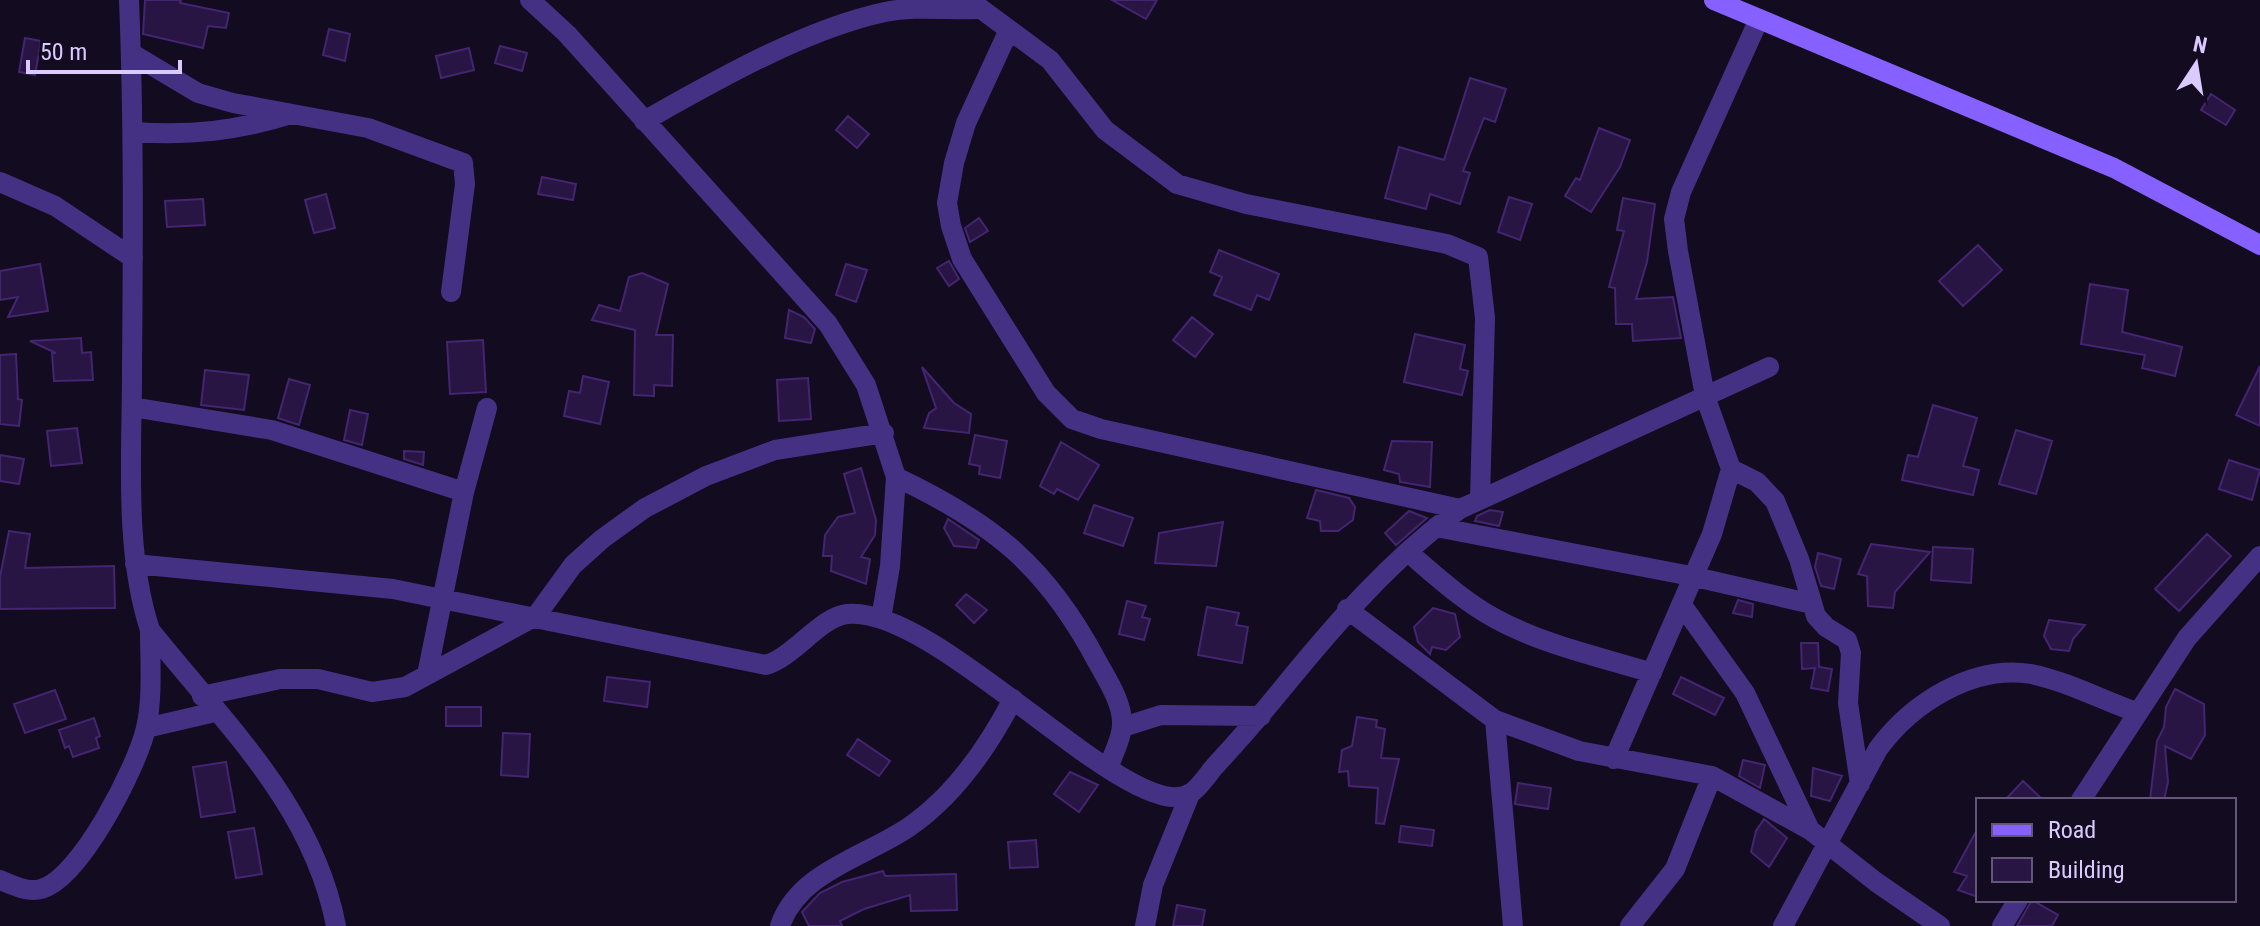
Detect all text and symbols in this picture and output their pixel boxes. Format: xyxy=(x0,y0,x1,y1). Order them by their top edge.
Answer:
scale bar xyxy=(28,24,180,74)
north arrow xyxy=(2156,24,2236,104)
text: N xyxy=(2191,31,2209,59)
text: 50 m xyxy=(40,38,87,66)
legend xyxy=(1976,798,2236,902)
text: Road xyxy=(2048,816,2096,844)
text: Building xyxy=(2048,856,2125,884)

